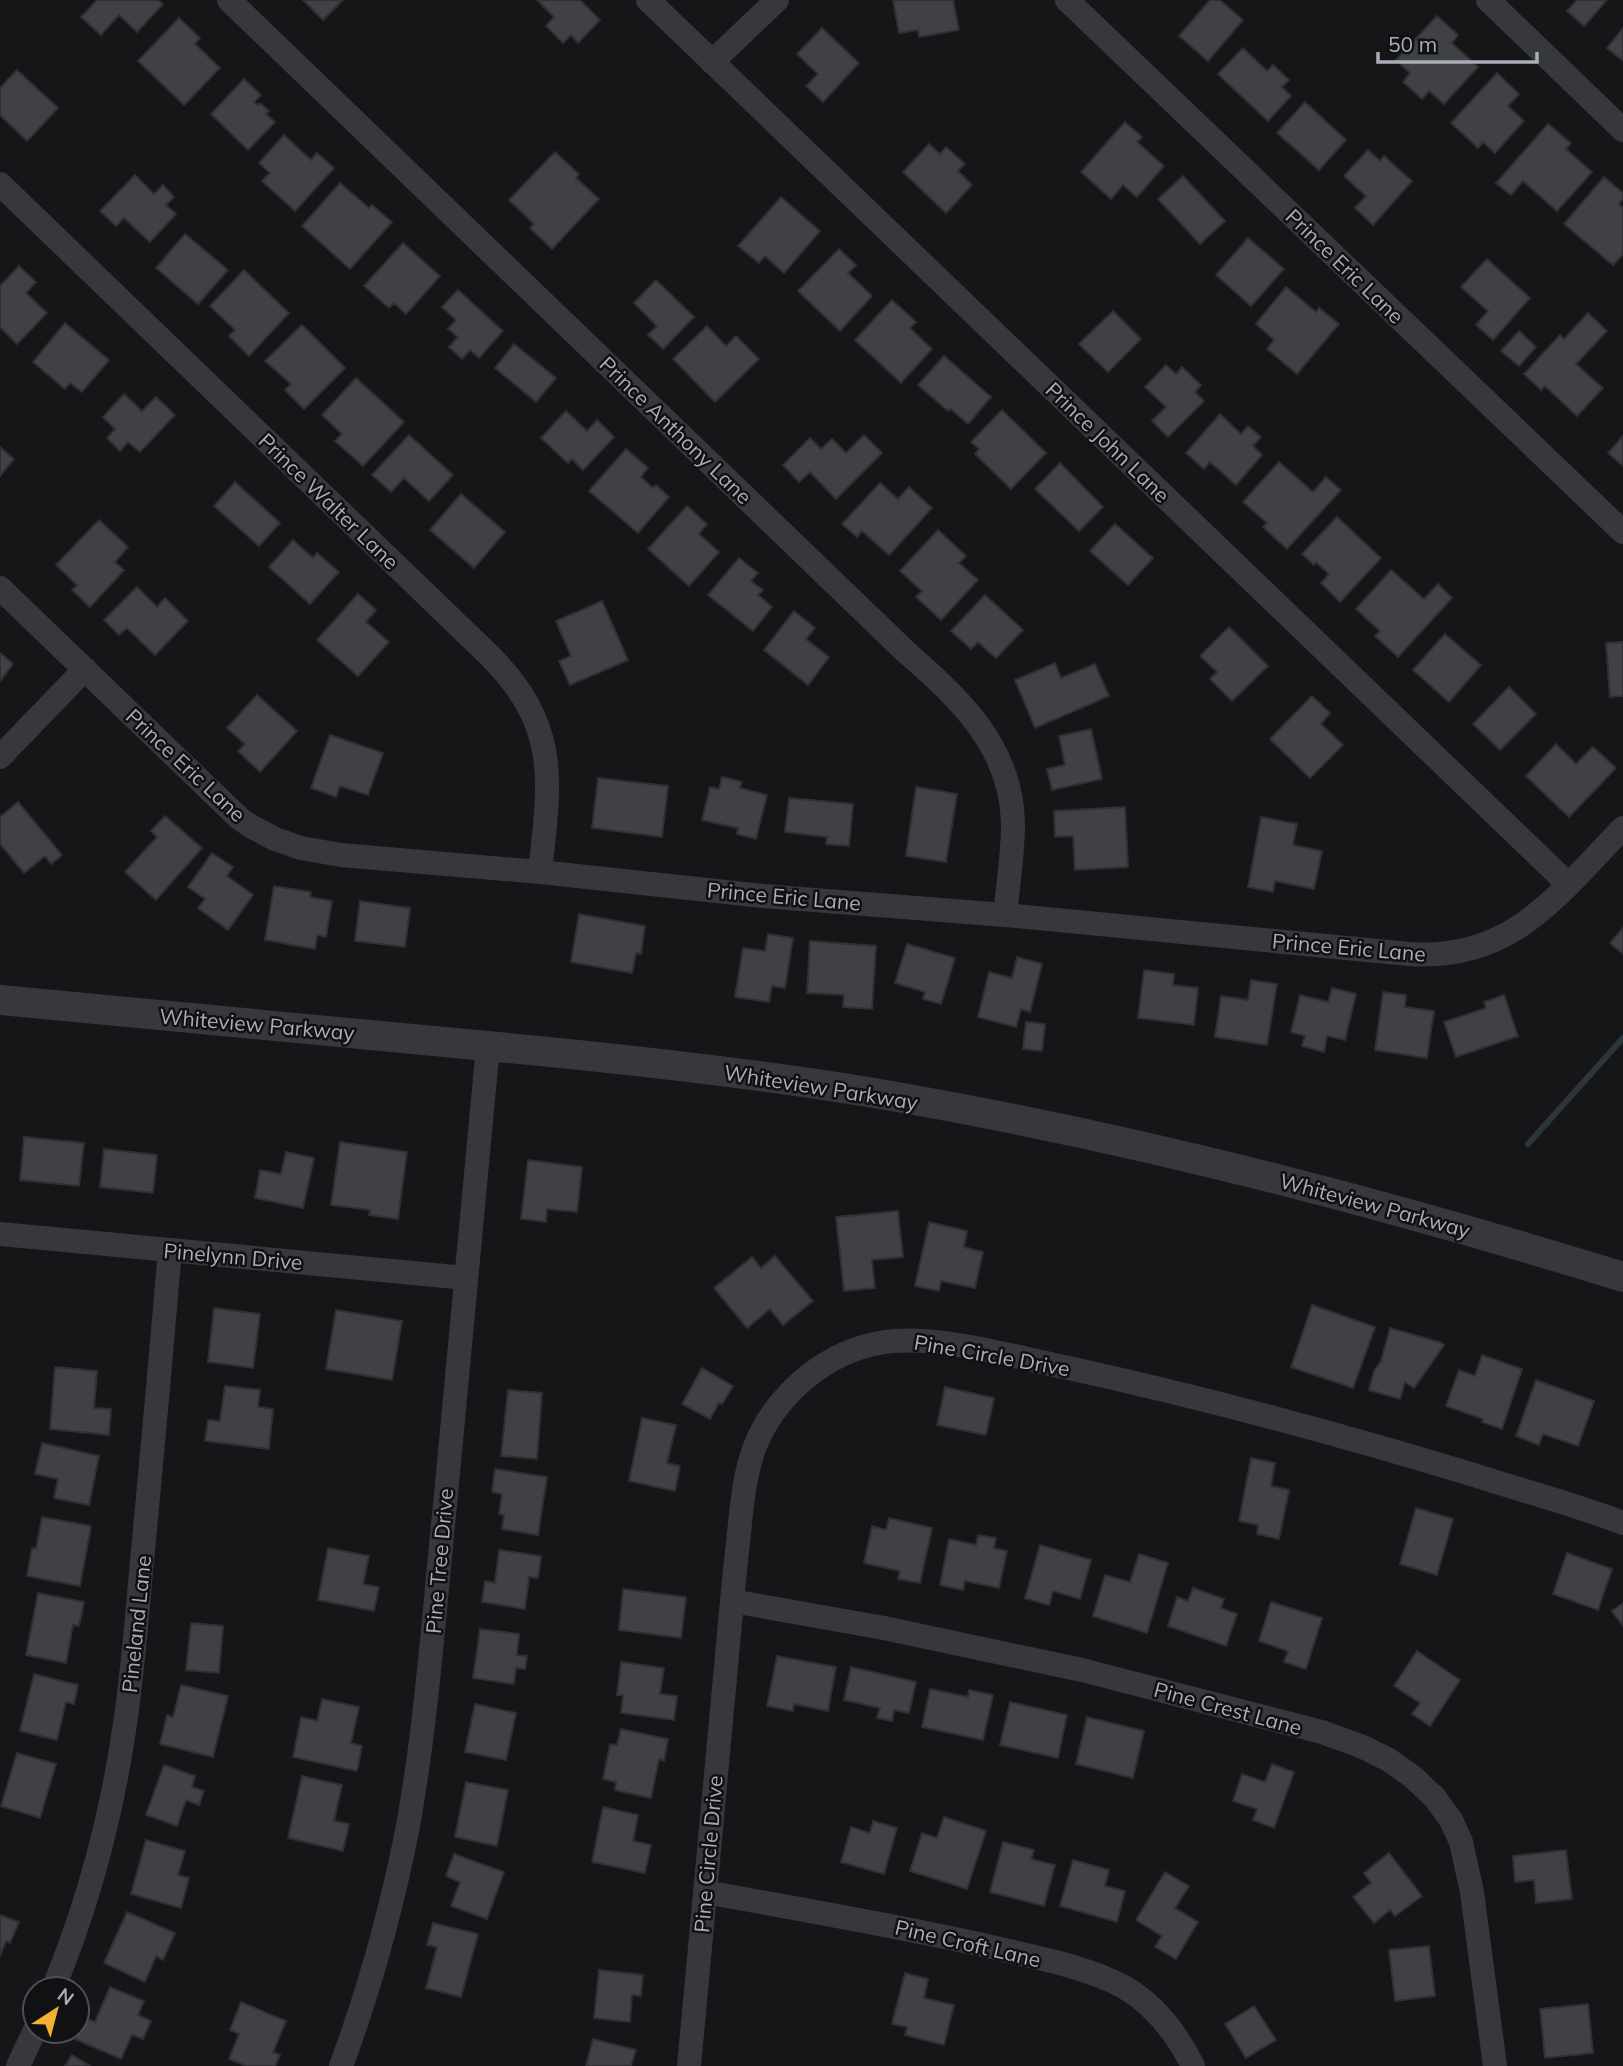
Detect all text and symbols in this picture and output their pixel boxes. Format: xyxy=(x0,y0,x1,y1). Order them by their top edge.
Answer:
scale bar xyxy=(1378,21,1537,65)
text: 50 m xyxy=(1388,31,1437,57)
street label: Prince Eric Lane xyxy=(1281,203,1409,329)
street label: Prince Anthony Lane xyxy=(595,351,757,509)
street label: Prince John Lane xyxy=(1041,376,1175,508)
street label: Prince Walter Lane xyxy=(254,427,404,575)
street label: Prince Eric Lane xyxy=(121,703,251,827)
street label: Prince Eric Lane xyxy=(706,876,862,916)
street label: Prince Eric Lane xyxy=(1271,927,1427,967)
street label: Whiteview Parkway xyxy=(158,1003,356,1045)
street label: Whiteview Parkway xyxy=(722,1059,920,1115)
street label: Whiteview Parkway xyxy=(1277,1167,1473,1243)
street label: Pinelynn Drive xyxy=(162,1237,304,1275)
street label: Pine Circle Drive xyxy=(912,1328,1072,1382)
street label: Pine Tree Drive xyxy=(420,1487,458,1635)
street label: Pineland Lane xyxy=(116,1554,156,1694)
street label: Pine Crest Lane xyxy=(1151,1676,1305,1740)
street label: Pine Circle Drive xyxy=(688,1774,728,1934)
street label: Pine Croft Lane xyxy=(893,1914,1043,1972)
north arrow xyxy=(21,1975,91,2045)
text: N xyxy=(53,1982,79,2010)

